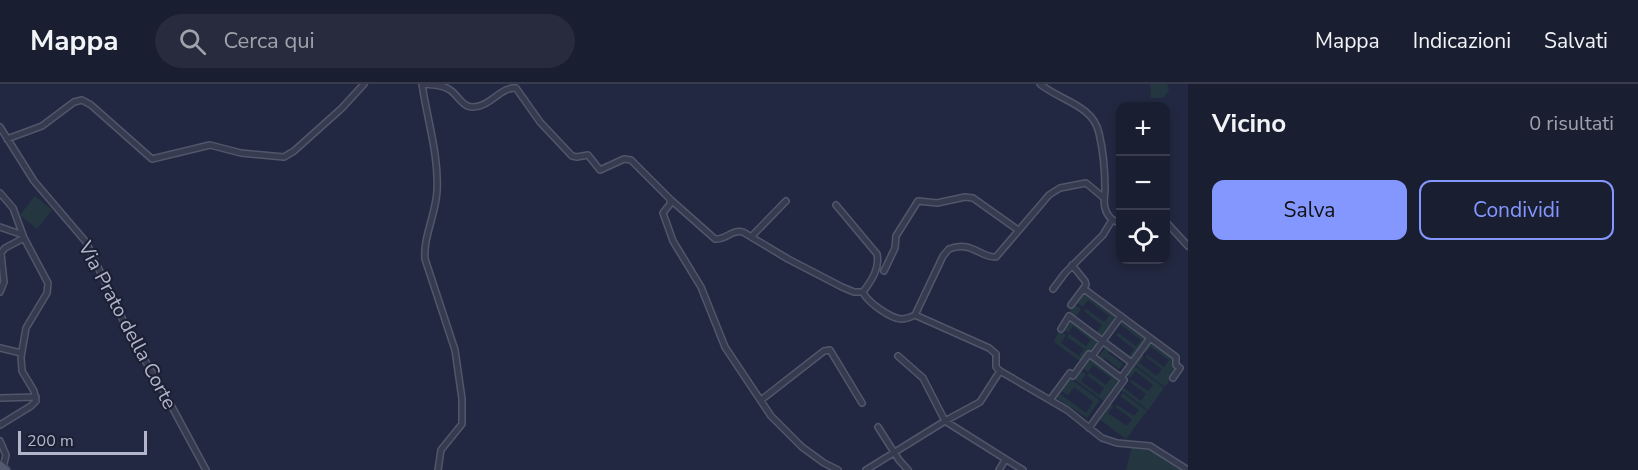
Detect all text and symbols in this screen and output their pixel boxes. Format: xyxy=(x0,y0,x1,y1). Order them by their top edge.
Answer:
search box xyxy=(155,14,575,68)
text: Mappa xyxy=(30,22,119,60)
icon: search xyxy=(176,25,209,58)
text: Cerca qui xyxy=(224,26,315,56)
text: Mappa xyxy=(1315,27,1380,55)
text: Indicazioni xyxy=(1413,27,1511,55)
text: Salvati xyxy=(1544,27,1608,55)
map controls xyxy=(1116,102,1170,264)
button: + xyxy=(1116,102,1170,156)
text: Vicino xyxy=(1212,106,1286,141)
text: 0 risultati xyxy=(1529,110,1614,137)
button: − xyxy=(1116,156,1170,210)
button: Salva xyxy=(1212,180,1407,240)
button: Condividi xyxy=(1419,180,1614,240)
button: locate xyxy=(1116,210,1170,264)
street label: Via Prato della Corte xyxy=(71,236,183,414)
scale bar xyxy=(18,428,147,456)
text: 200 m xyxy=(27,430,74,452)

